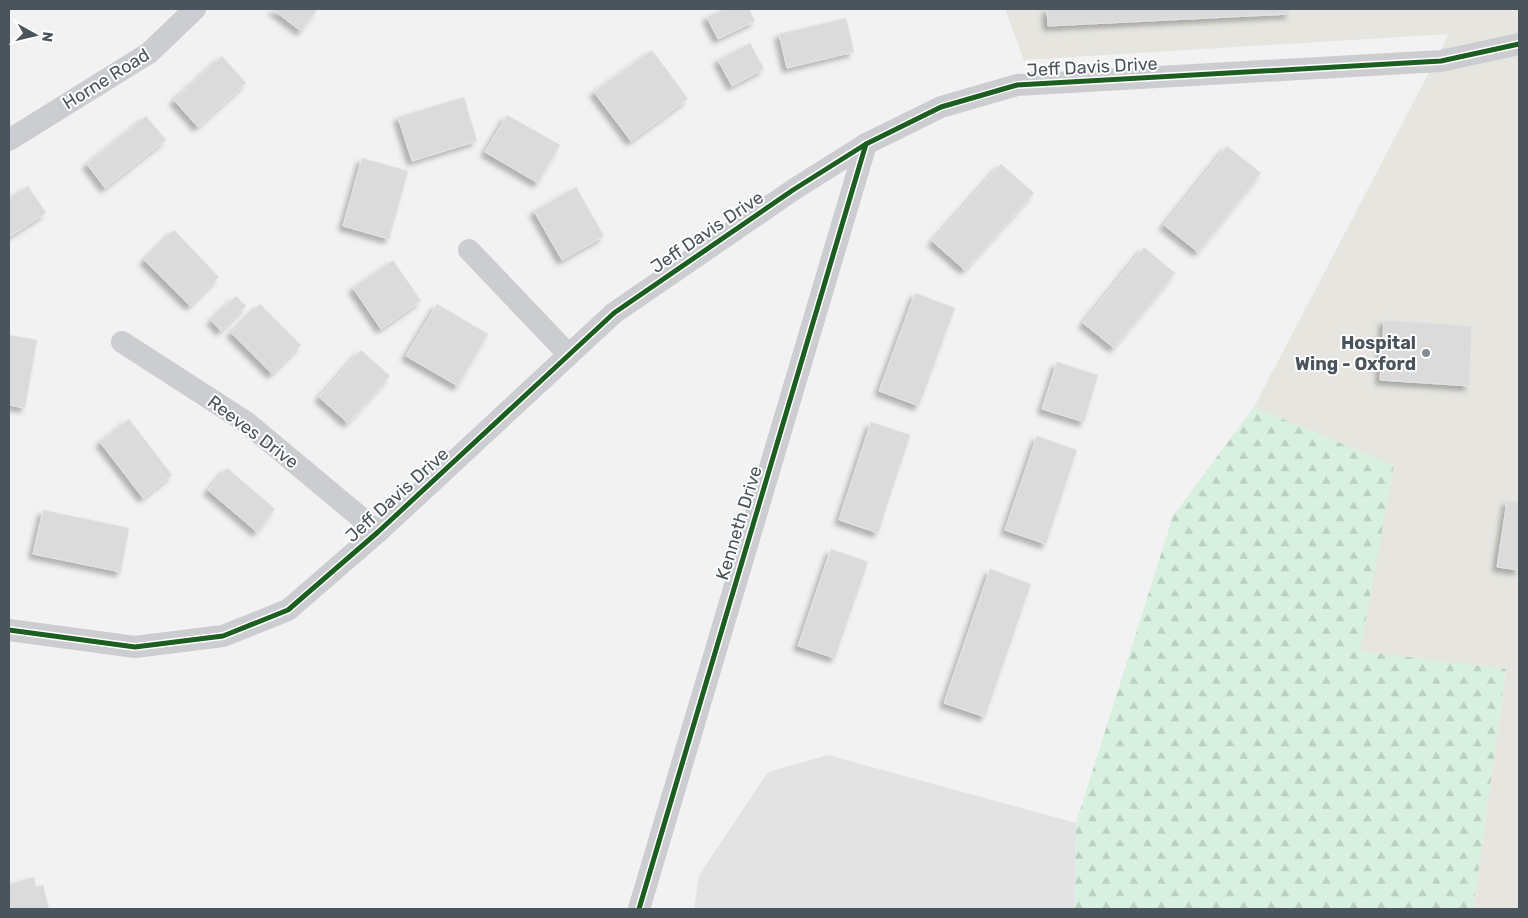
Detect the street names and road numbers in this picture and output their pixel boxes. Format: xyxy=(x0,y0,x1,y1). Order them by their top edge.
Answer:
street label: Horne Road xyxy=(59,44,153,114)
street label: Jeff Davis Drive xyxy=(1026,53,1158,81)
street label: Jeff Davis Drive xyxy=(646,186,768,278)
street label: Reeves Drive xyxy=(203,391,303,473)
street label: Jeff Davis Drive xyxy=(341,443,453,547)
street label: Kenneth Drive xyxy=(711,463,767,583)

